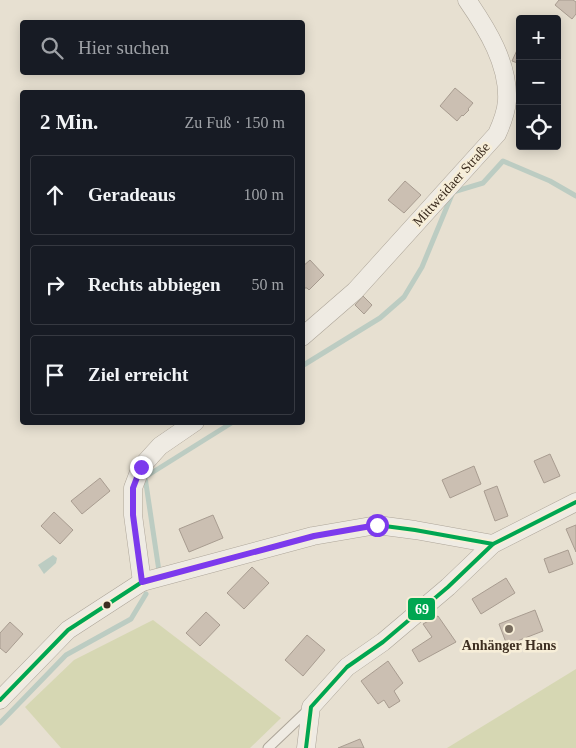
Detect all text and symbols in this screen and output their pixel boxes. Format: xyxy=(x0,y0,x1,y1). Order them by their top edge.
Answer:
map controls xyxy=(516,15,561,150)
button: + xyxy=(516,15,561,60)
search box xyxy=(20,20,305,75)
icon: search xyxy=(38,34,66,62)
text: Hier suchen xyxy=(78,37,169,58)
button: − xyxy=(516,60,561,105)
button: locate xyxy=(516,105,561,150)
text: 2 Min. xyxy=(40,110,98,134)
text: Zu Fuß · 150 m xyxy=(185,114,285,131)
street label: Mittweidaer Straße xyxy=(410,139,493,229)
icon: ahead xyxy=(41,181,69,209)
text: Geradeaus xyxy=(88,184,176,205)
text: 100 m xyxy=(244,186,284,203)
icon: right xyxy=(41,271,69,299)
text: Rechts abbiegen xyxy=(88,274,220,295)
text: 50 m xyxy=(252,276,284,293)
icon: arrive xyxy=(41,361,69,389)
text: Ziel erreicht xyxy=(88,364,188,385)
route end xyxy=(130,456,153,479)
route start xyxy=(366,514,389,537)
line badge: 69 xyxy=(407,597,436,621)
unlabelled marker xyxy=(102,600,112,610)
text: 69 xyxy=(415,602,429,617)
marker: Anhänger Hans xyxy=(503,623,515,635)
place label: Anhänger Hans xyxy=(462,638,557,653)

